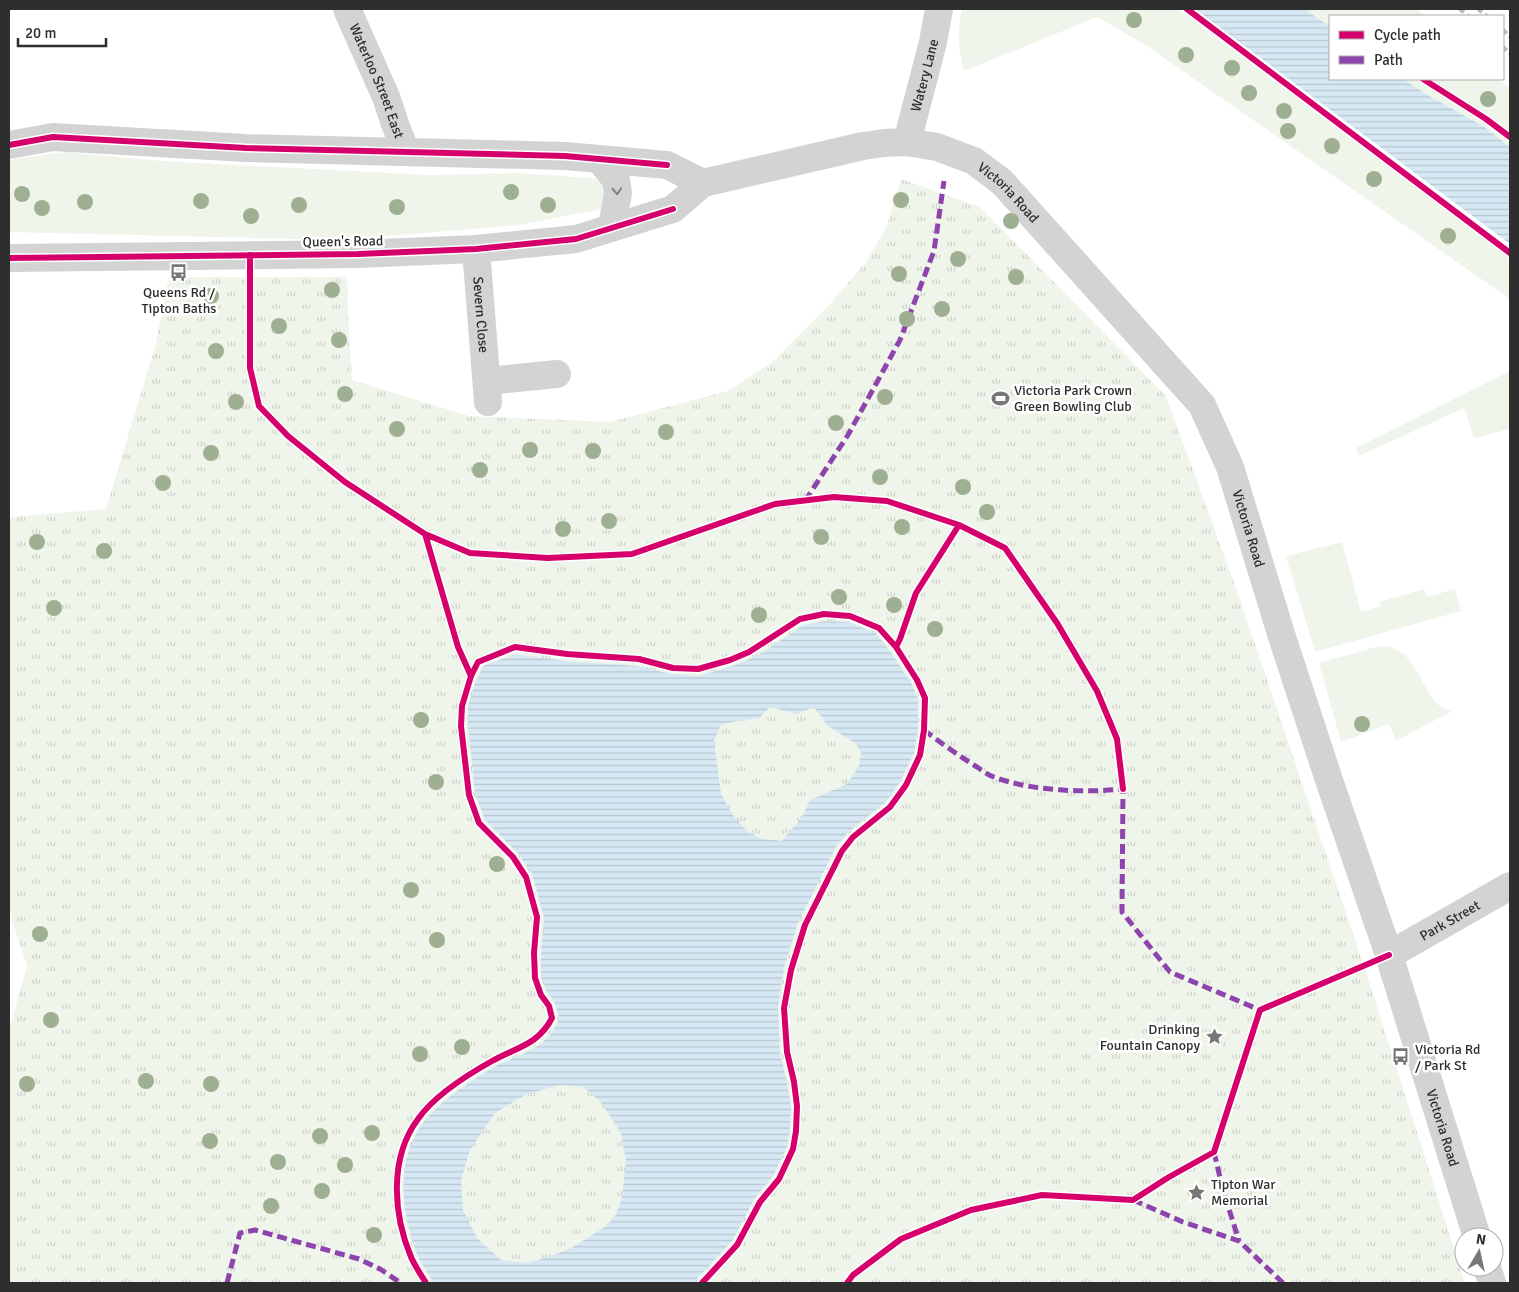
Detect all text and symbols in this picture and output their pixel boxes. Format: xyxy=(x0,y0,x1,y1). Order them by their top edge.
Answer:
scale bar xyxy=(18,15,105,47)
legend xyxy=(1329,15,1504,80)
street label: Waterloo Street East xyxy=(346,21,408,141)
text: 20 m xyxy=(25,24,56,42)
text: Cycle path xyxy=(1374,26,1441,44)
street label: Watery Lane xyxy=(907,37,942,113)
text: Path xyxy=(1374,51,1403,69)
street label: Victoria Road xyxy=(974,159,1042,226)
one-way arrow xyxy=(611,187,622,195)
street label: Queen's Road xyxy=(303,232,383,251)
bus stop icon: Queens Rd / Tipton Baths xyxy=(169,262,189,282)
street label: Severn Close xyxy=(469,276,492,354)
place label: Queens Rd / Tipton Baths xyxy=(142,284,216,317)
place label: Victoria Park Crown Green Bowling Club xyxy=(1014,382,1132,415)
sports icon: Victoria Park Crown Green Bowling Club xyxy=(990,388,1010,408)
street label: Victoria Road xyxy=(1228,488,1268,569)
street label: Park Street xyxy=(1417,897,1483,945)
place label: Drinking Fountain Canopy xyxy=(1100,1021,1200,1054)
place icon: Drinking Fountain Canopy xyxy=(1204,1027,1224,1047)
place label: Victoria Rd / Park St xyxy=(1415,1041,1480,1074)
bus stop icon: Victoria Rd / Park St xyxy=(1391,1047,1411,1067)
street label: Victoria Road xyxy=(1422,1087,1462,1168)
place label: Tipton War Memorial xyxy=(1211,1176,1276,1209)
place icon: Tipton War Memorial xyxy=(1187,1182,1207,1202)
north arrow xyxy=(1454,1227,1504,1277)
text: N xyxy=(1475,1230,1487,1249)

